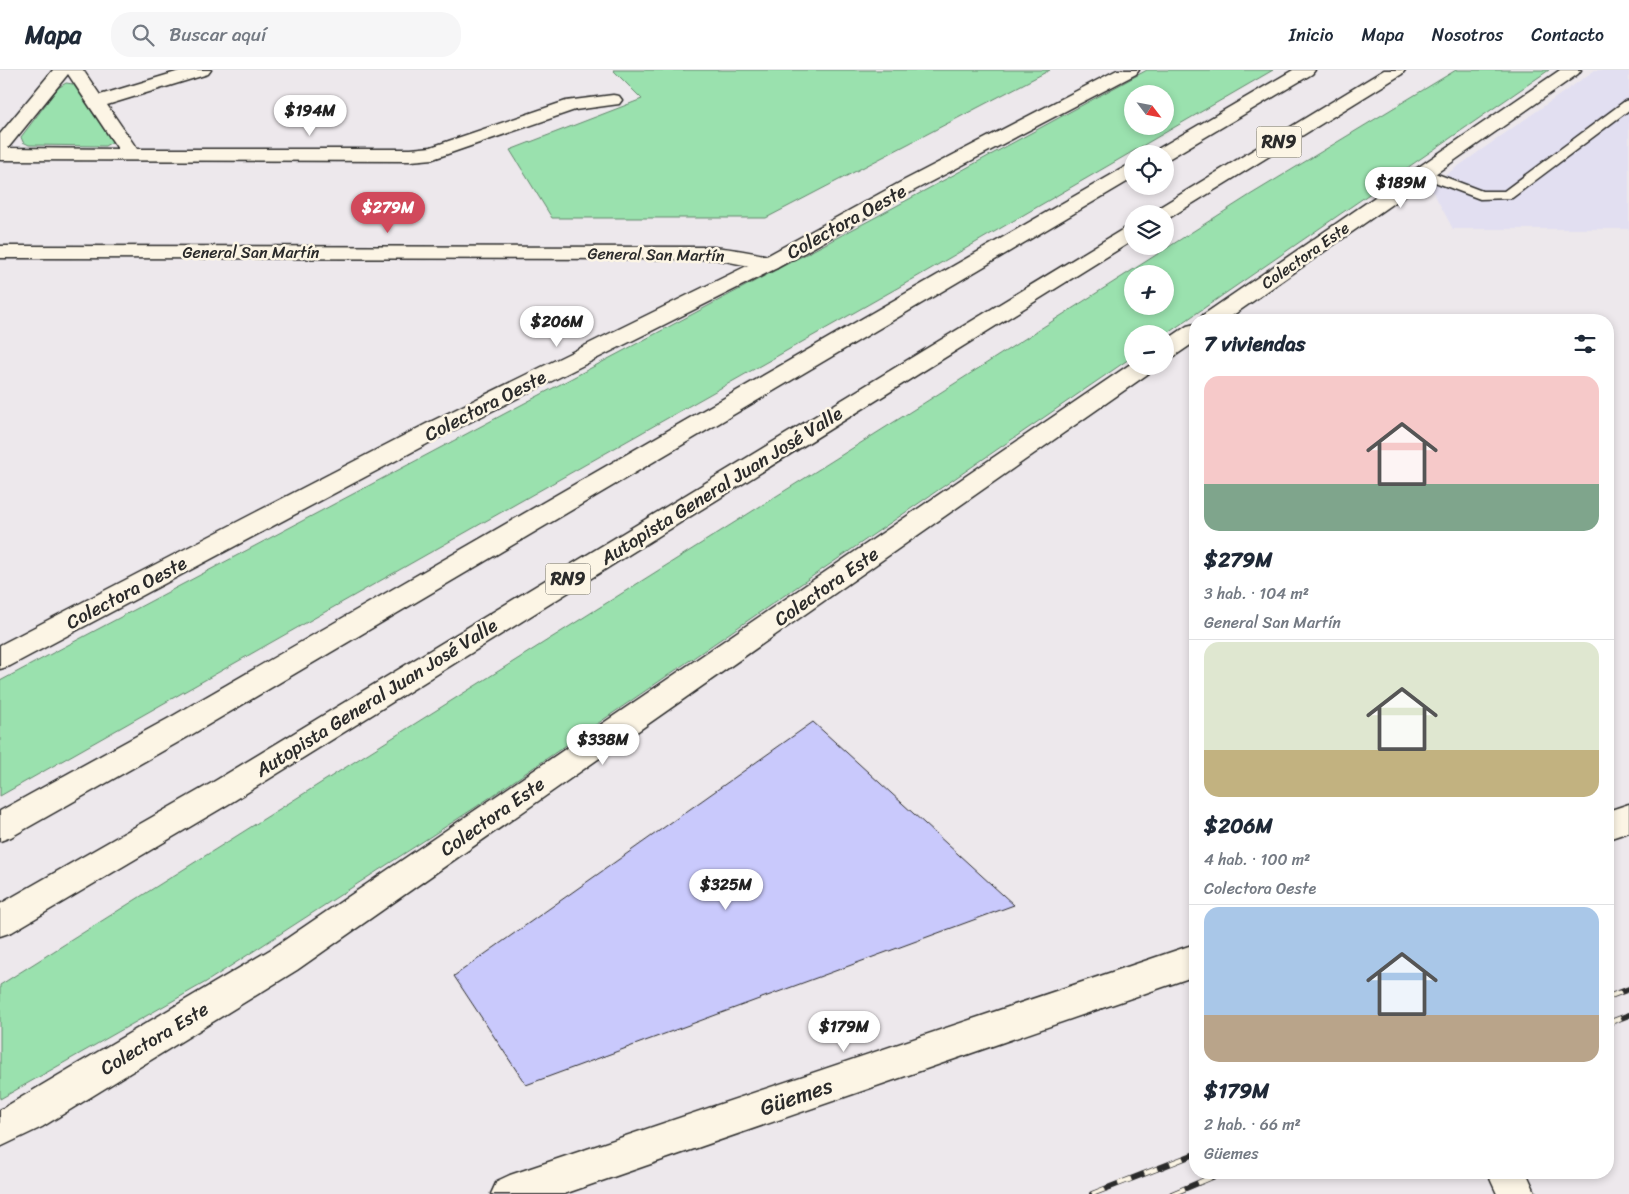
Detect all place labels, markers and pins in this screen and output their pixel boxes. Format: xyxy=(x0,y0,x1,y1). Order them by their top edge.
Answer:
pin: $194M xyxy=(275,94,345,137)
pin: $189M xyxy=(1366,166,1436,209)
pin: $279M xyxy=(353,191,423,234)
pin: $206M xyxy=(522,306,592,348)
pin: $338M xyxy=(568,724,638,766)
pin: $325M xyxy=(691,868,761,911)
pin: $179M xyxy=(809,1010,879,1053)

